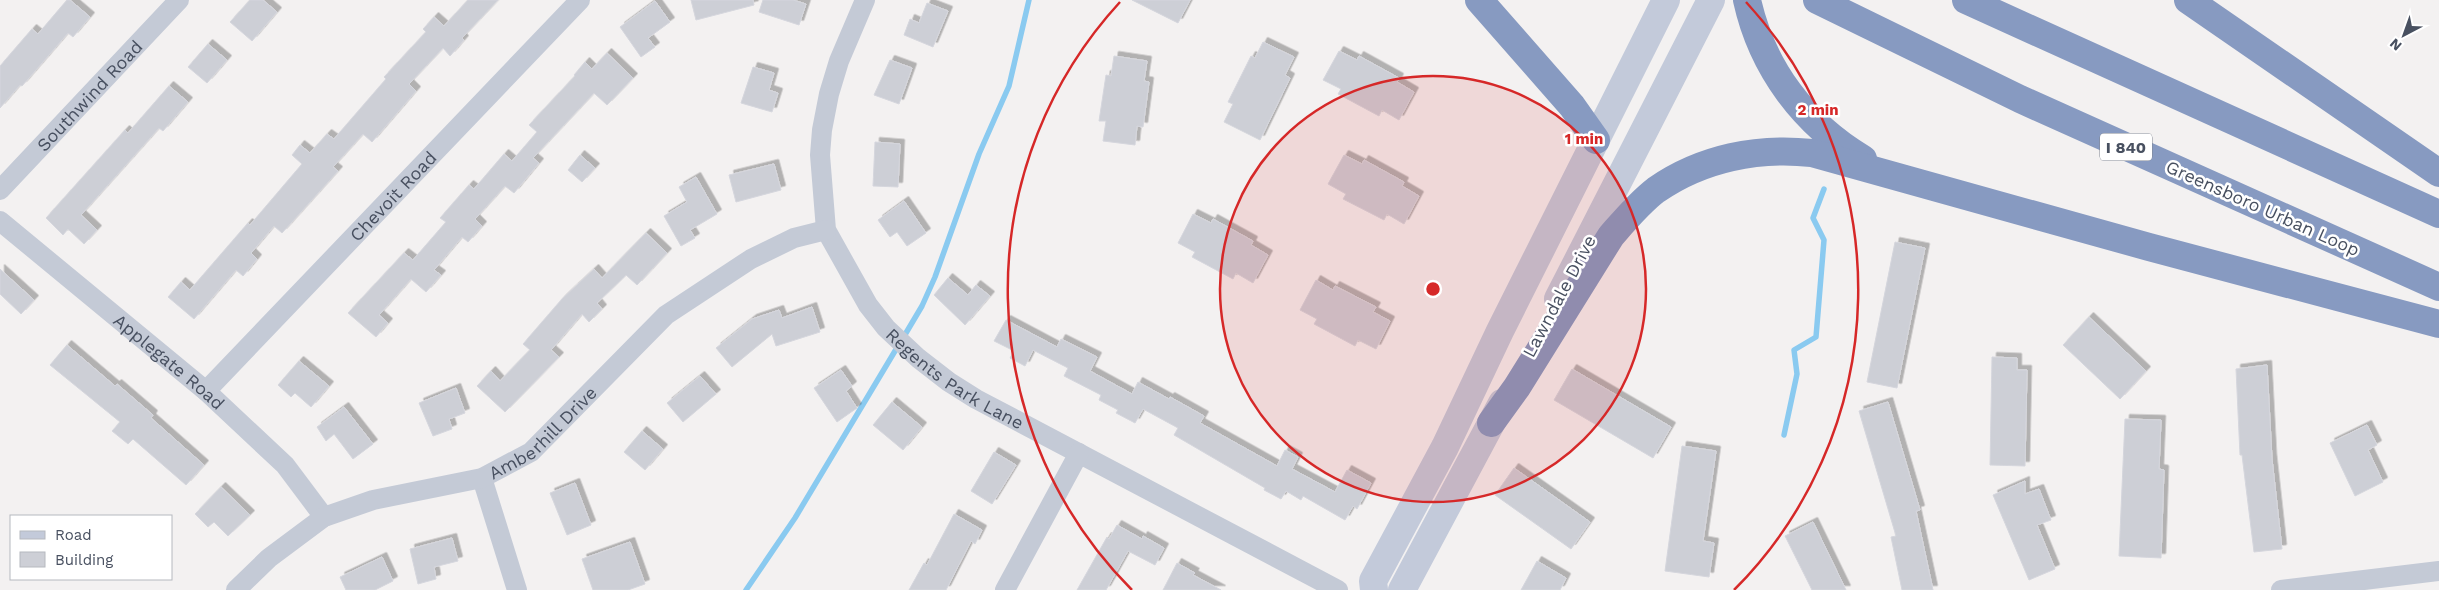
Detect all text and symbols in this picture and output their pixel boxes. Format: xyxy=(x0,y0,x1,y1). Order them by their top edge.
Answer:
north arrow xyxy=(2379,10,2429,60)
text: N xyxy=(2386,35,2405,54)
street label: Southwind Road xyxy=(32,36,146,155)
text: 2 min xyxy=(1797,101,1839,119)
text: 1 min xyxy=(1565,130,1603,148)
road number: I 840 xyxy=(2100,134,2152,160)
street label: Chevoit Road xyxy=(345,147,440,245)
street label: Greensboro Urban Loop xyxy=(2163,156,2363,260)
street label: Lawndale Drive xyxy=(1518,231,1600,361)
centre of rings xyxy=(1424,280,1442,298)
street label: Applegate Road xyxy=(110,309,229,414)
street label: Regents Park Lane xyxy=(882,323,1028,433)
street label: Amberhill Drive xyxy=(485,382,601,483)
legend xyxy=(10,515,172,580)
text: Road xyxy=(55,526,92,544)
text: Building xyxy=(55,551,113,569)

